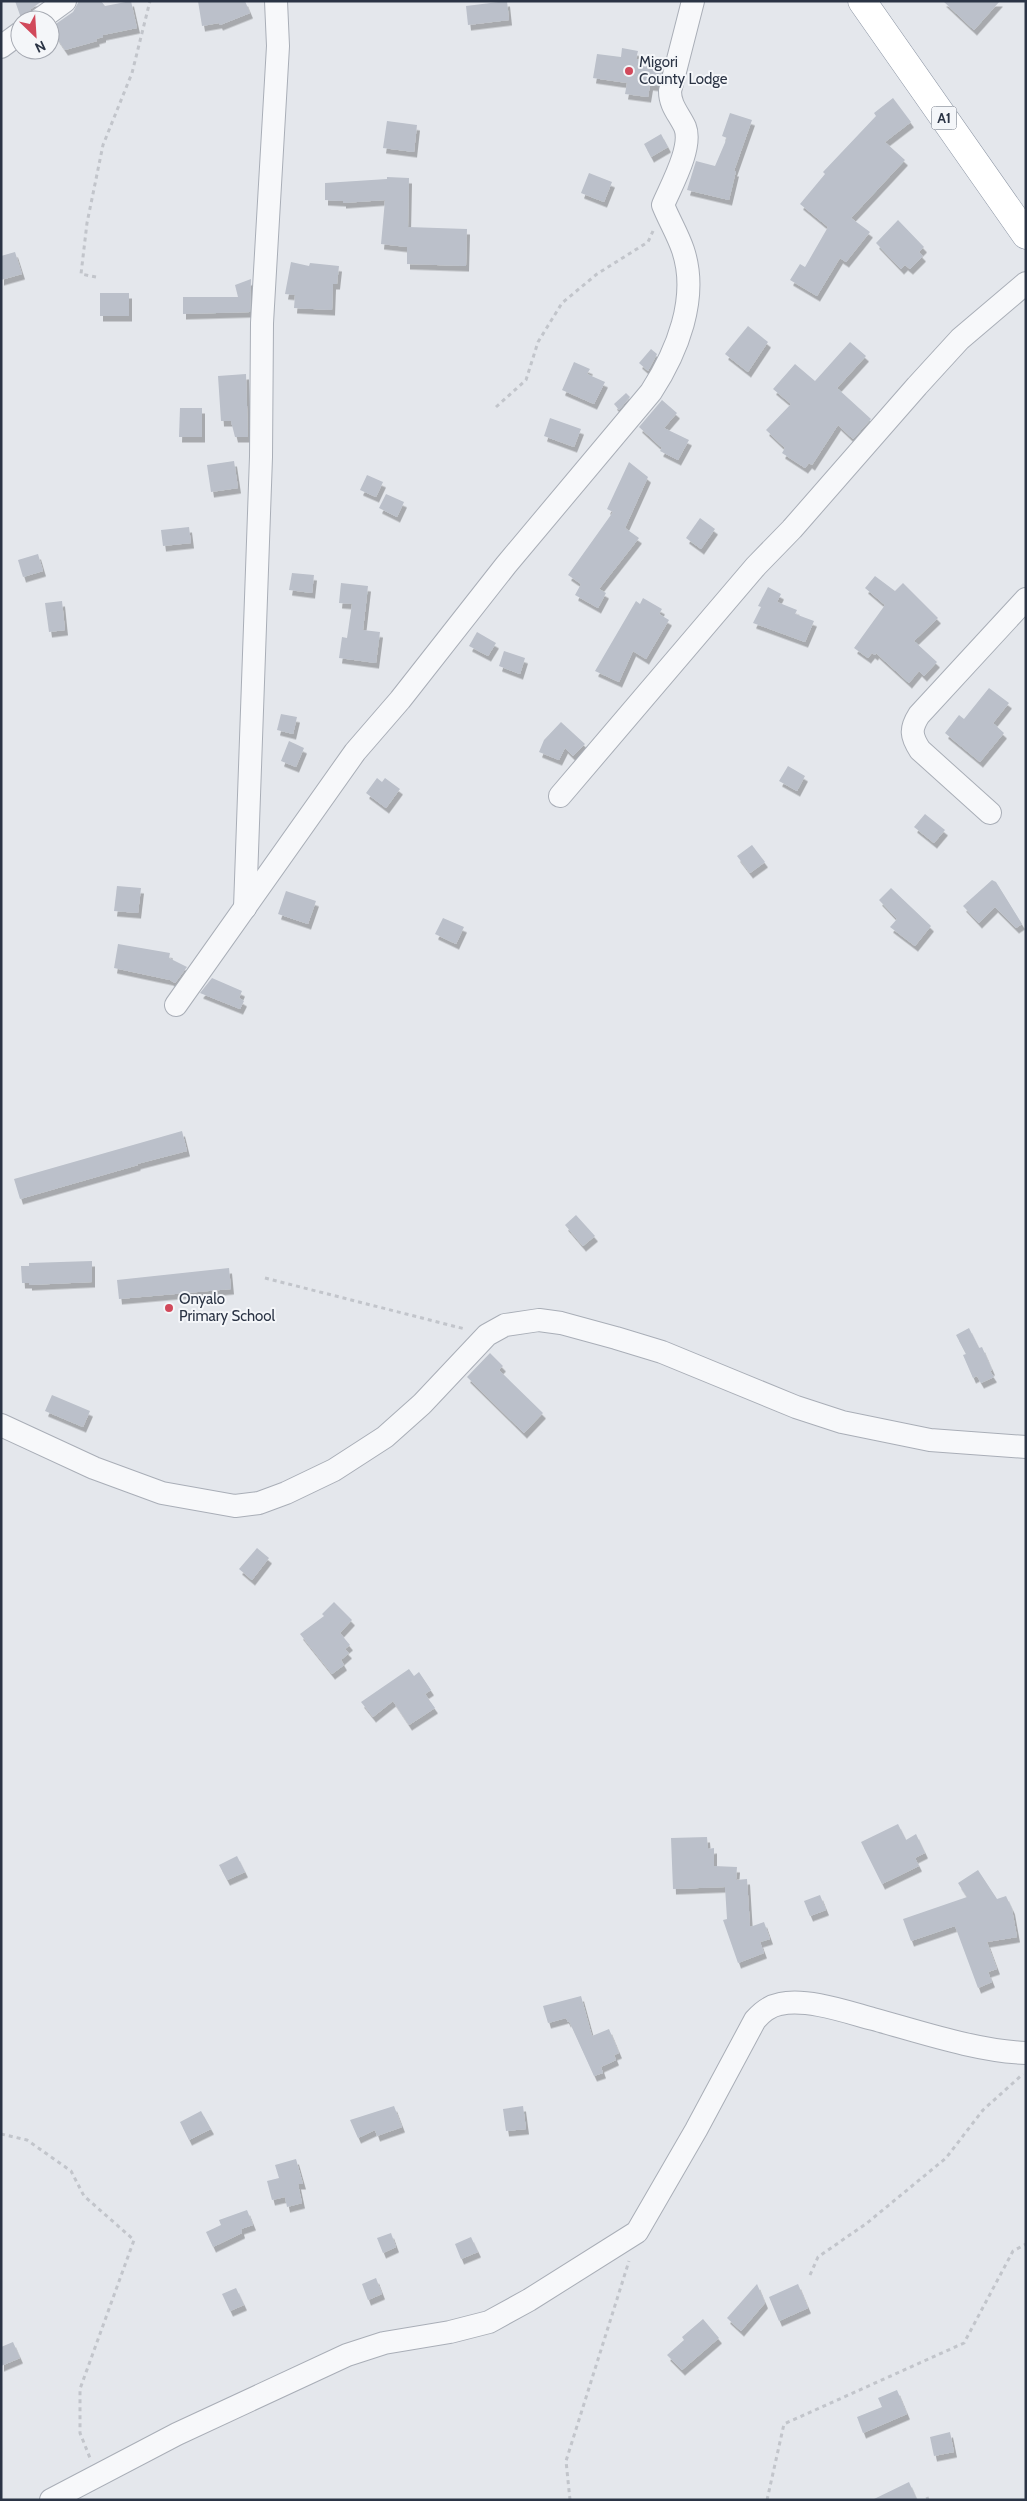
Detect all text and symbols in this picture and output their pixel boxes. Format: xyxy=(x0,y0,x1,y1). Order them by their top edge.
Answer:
north arrow xyxy=(10,10,60,60)
text: N xyxy=(32,37,49,57)
place label: Migori County Lodge xyxy=(639,53,728,88)
marker: Migori County Lodge xyxy=(623,65,635,77)
road number: A1 xyxy=(932,106,956,130)
place label: Onyalo Primary School xyxy=(179,1290,276,1325)
marker: Onyalo Primary School xyxy=(163,1302,175,1314)

